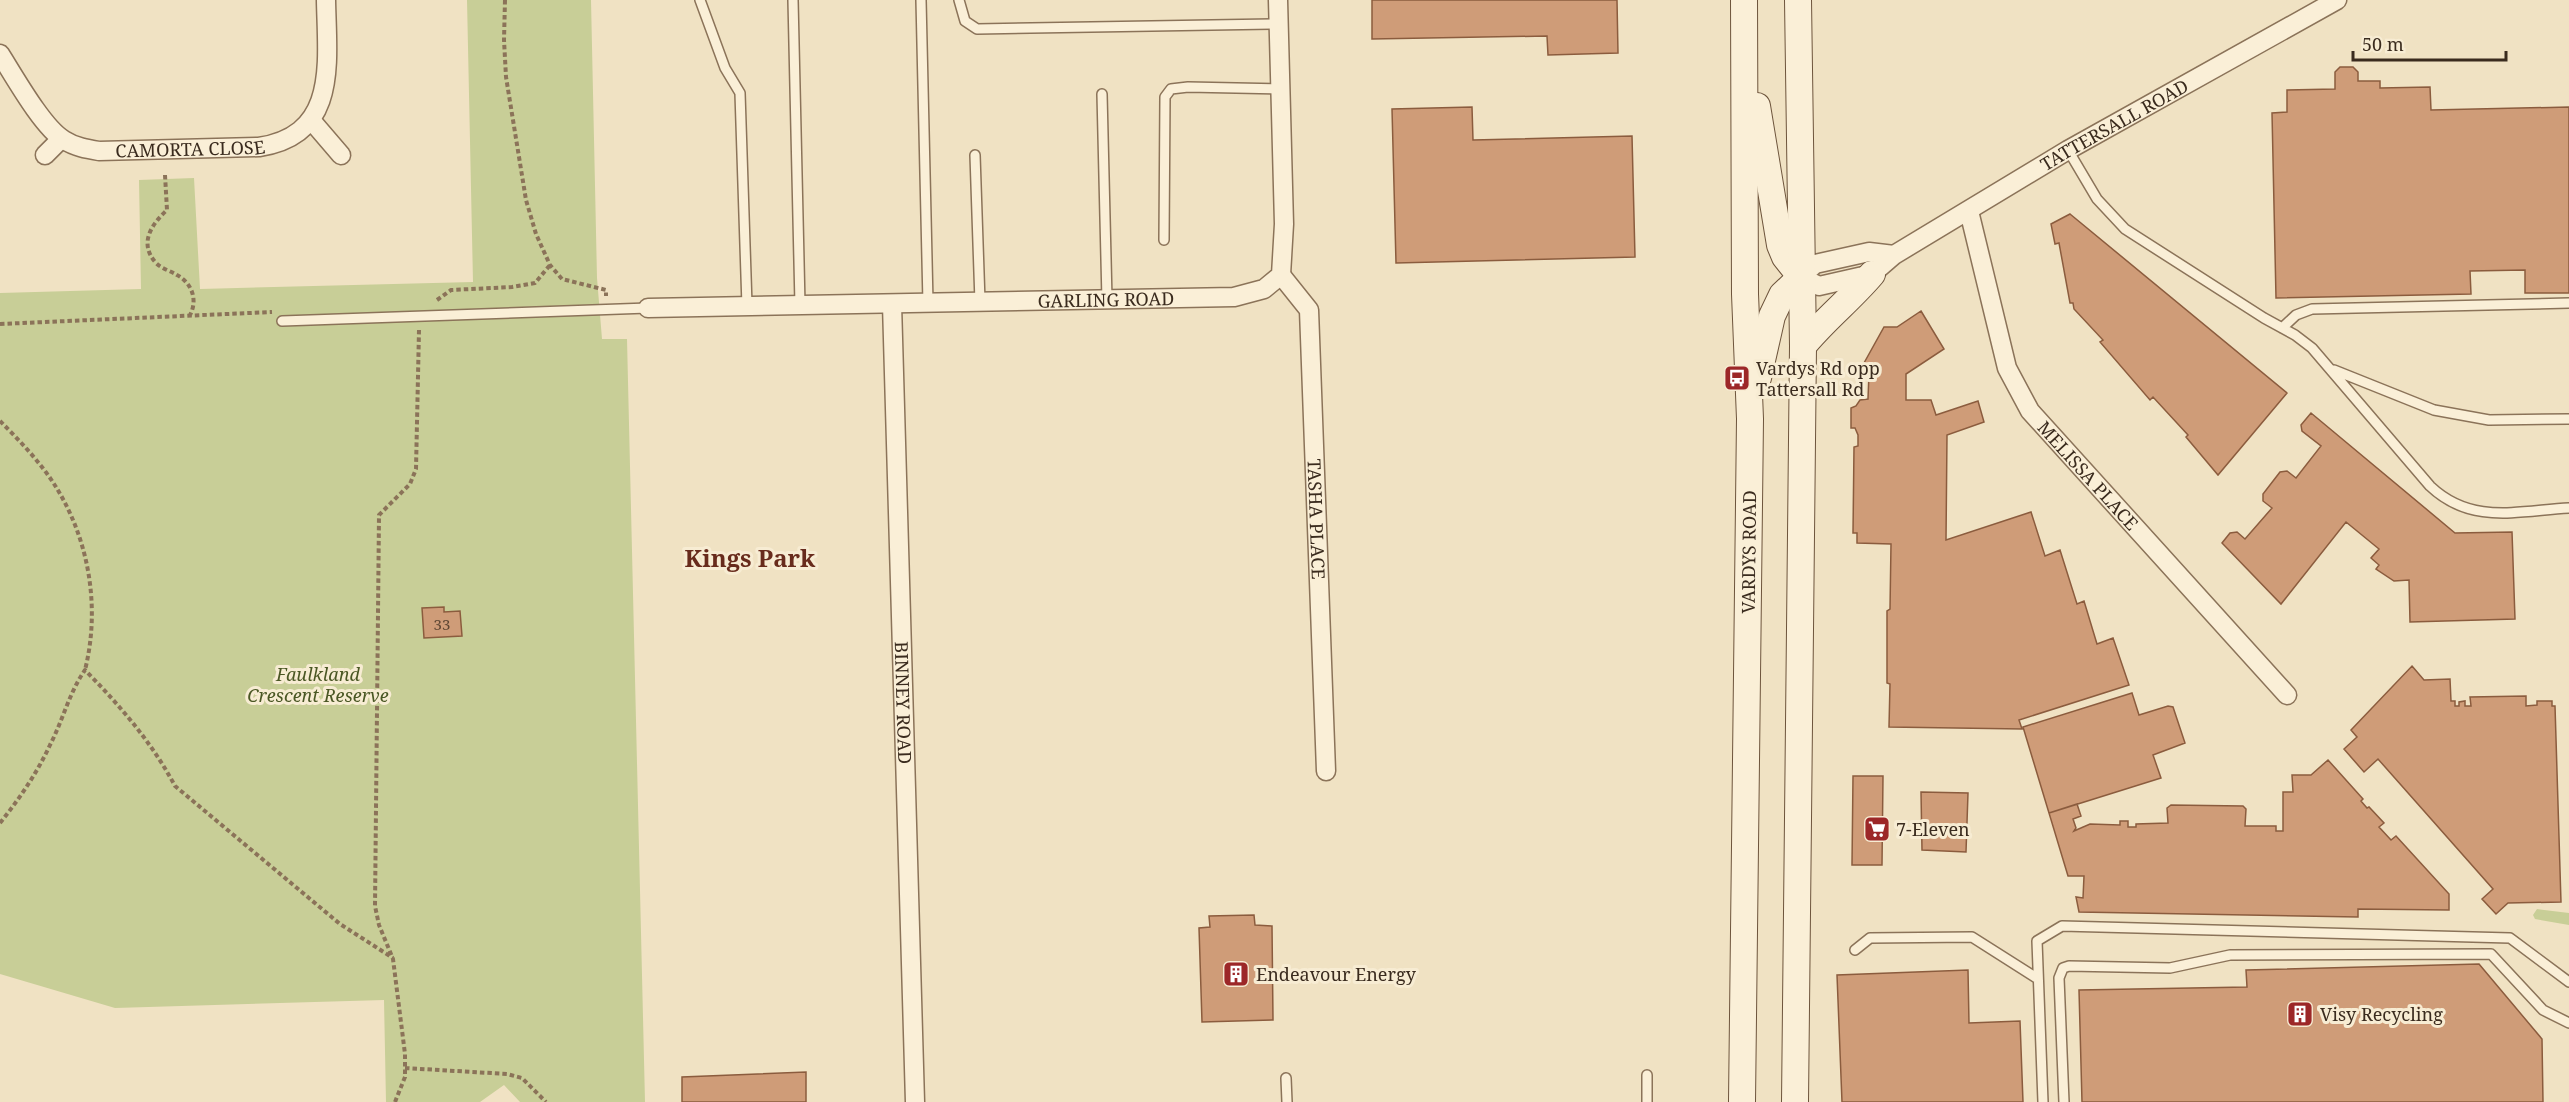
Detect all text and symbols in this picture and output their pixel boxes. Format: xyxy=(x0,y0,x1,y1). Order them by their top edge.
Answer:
scale bar xyxy=(2353,24,2506,62)
text: 50 m xyxy=(2362,32,2404,56)
street label: TATTERSALL ROAD xyxy=(2036,73,2192,176)
street label: CAMORTA CLOSE xyxy=(115,134,267,163)
street label: GARLING ROAD xyxy=(1037,286,1174,313)
place label: Vardys Rd opp Tattersall Rd xyxy=(1756,356,1880,401)
bus stop icon: Vardys Rd opp Tattersall Rd xyxy=(1722,363,1752,393)
street label: MELISSA PLACE xyxy=(2033,416,2144,535)
street label: TASHA PLACE xyxy=(1302,458,1331,580)
street label: VARDYS ROAD xyxy=(1736,490,1761,614)
district label: Kings Park xyxy=(685,541,816,574)
house number: 33 xyxy=(434,614,450,634)
street label: BINNEY ROAD xyxy=(890,641,917,765)
park label: Faulkland Crescent Reserve xyxy=(247,662,389,707)
supermarket icon: 7-Eleven xyxy=(1862,814,1892,844)
place label: 7-Eleven xyxy=(1896,817,1970,841)
building icon: Endeavour Energy xyxy=(1221,959,1251,989)
place label: Endeavour Energy xyxy=(1256,962,1417,986)
building icon: Visy Recycling xyxy=(2285,999,2315,1029)
place label: Visy Recycling xyxy=(2320,1002,2443,1026)

